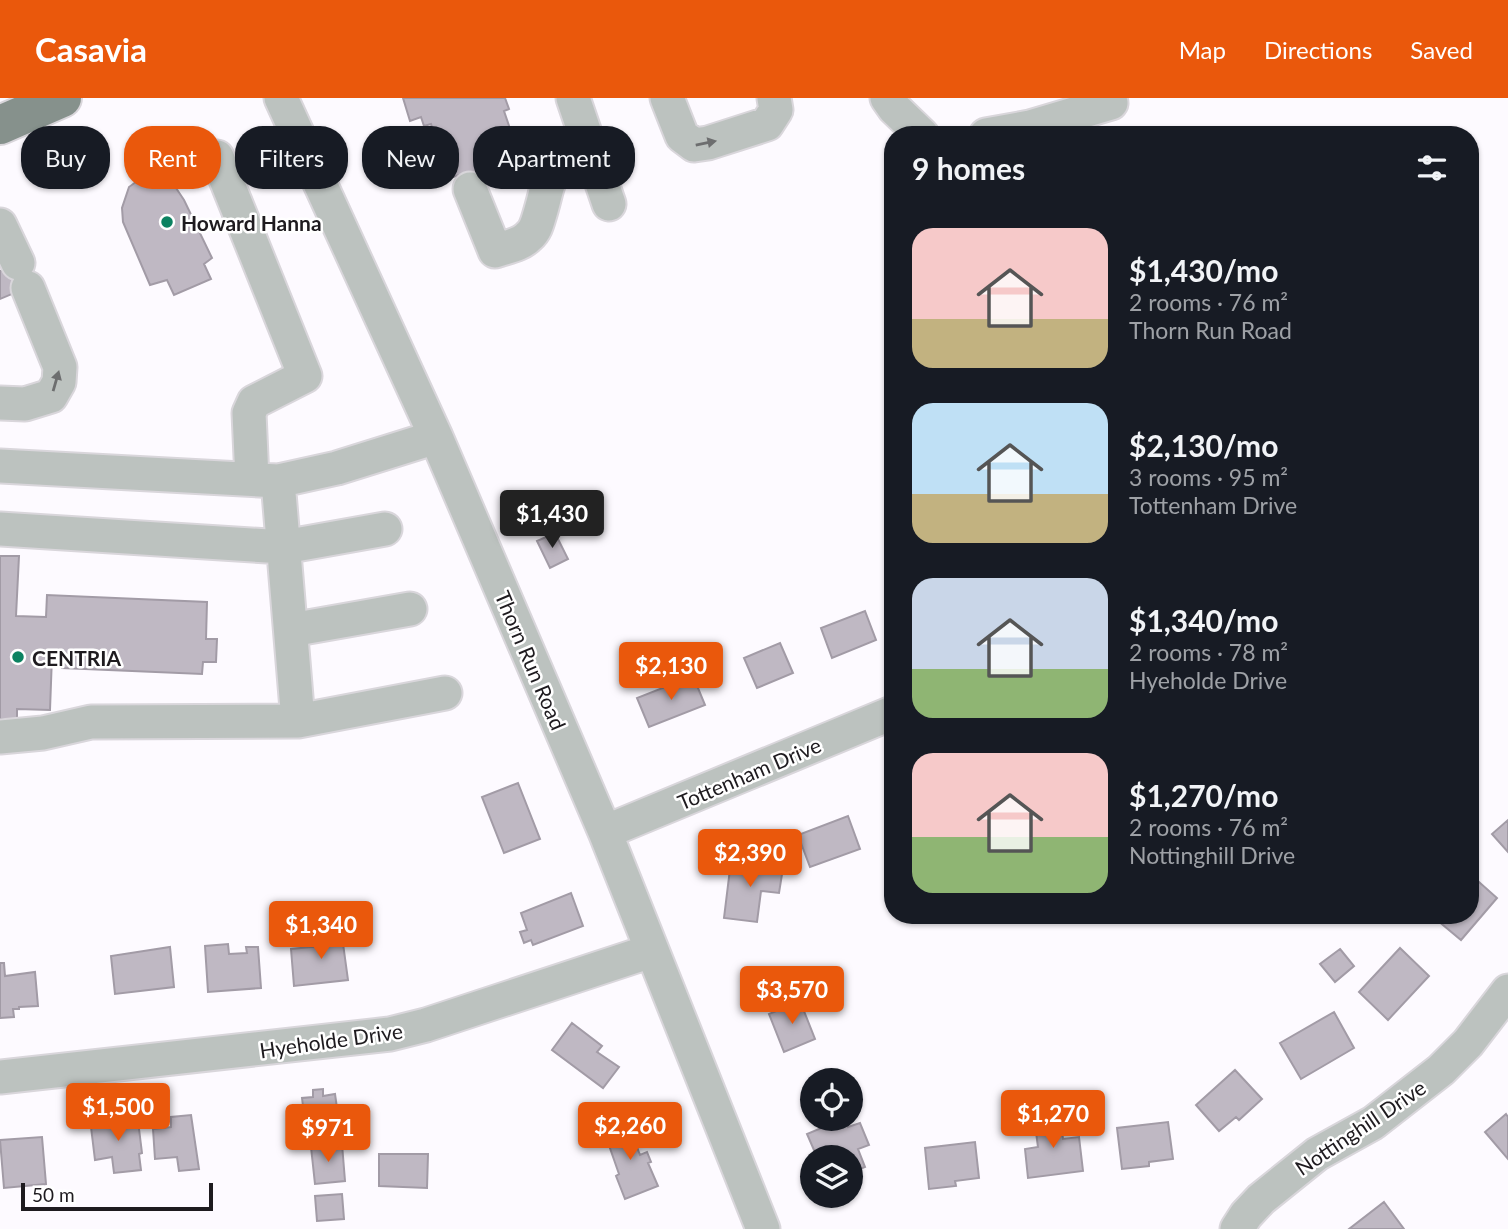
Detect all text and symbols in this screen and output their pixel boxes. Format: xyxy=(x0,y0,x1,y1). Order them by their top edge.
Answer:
text: Casavia xyxy=(35,29,147,69)
text: Map xyxy=(1179,35,1226,64)
text: Directions xyxy=(1264,35,1372,64)
text: Saved xyxy=(1410,35,1473,64)
chip: Buy xyxy=(21,126,110,189)
chip: Rent xyxy=(124,126,221,189)
chip: Filters xyxy=(235,126,348,189)
chip: New xyxy=(362,126,459,189)
chip: Apartment xyxy=(473,126,635,189)
one-way arrow xyxy=(695,137,717,148)
icon: filters xyxy=(1413,149,1451,187)
text: 9 homes xyxy=(912,150,1025,186)
place label: Howard Hanna xyxy=(181,210,322,235)
marker: Howard Hanna xyxy=(159,214,175,230)
text: $1,430/mo xyxy=(1129,252,1278,288)
icon: home xyxy=(968,256,1052,340)
text: 2 rooms · 76 m² xyxy=(1129,288,1288,316)
text: Thorn Run Road xyxy=(1129,316,1292,344)
one-way arrow xyxy=(51,370,62,392)
text: $2,130/mo xyxy=(1129,427,1278,463)
icon: home xyxy=(968,431,1052,515)
text: 3 rooms · 95 m² xyxy=(1129,463,1288,491)
pin: $1,430 xyxy=(495,490,609,550)
text: Tottenham Drive xyxy=(1129,491,1297,519)
text: $1,430 xyxy=(516,499,588,527)
street label: Thorn Run Road xyxy=(490,587,572,733)
text: $1,340/mo xyxy=(1129,602,1278,638)
icon: home xyxy=(968,606,1052,690)
text: 2 rooms · 78 m² xyxy=(1129,638,1288,666)
pin: $2,130 xyxy=(614,642,728,702)
place label: CENTRIA xyxy=(32,645,121,670)
marker: CENTRIA xyxy=(10,649,26,665)
text: $2,130 xyxy=(635,651,707,679)
text: Hyeholde Drive xyxy=(1129,666,1287,694)
street label: Tottenham Drive xyxy=(673,731,825,815)
text: $1,270/mo xyxy=(1129,777,1278,813)
icon: home xyxy=(968,781,1052,865)
text: 2 rooms · 76 m² xyxy=(1129,813,1288,841)
pin: $2,390 xyxy=(693,830,807,889)
text: $2,390 xyxy=(714,838,786,866)
text: Nottinghill Drive xyxy=(1129,841,1295,869)
pin: $1,340 xyxy=(264,902,378,961)
text: $1,340 xyxy=(285,910,357,938)
pin: $3,570 xyxy=(735,967,849,1026)
text: $3,570 xyxy=(756,975,828,1003)
street label: Hyeholde Drive xyxy=(258,1018,404,1062)
map controls xyxy=(800,1068,863,1208)
button: locate xyxy=(800,1068,863,1131)
street label: Nottinghill Drive xyxy=(1290,1074,1430,1180)
pin: $1,500 xyxy=(61,1084,175,1143)
pin: $1,270 xyxy=(996,1090,1110,1150)
text: $1,500 xyxy=(82,1092,154,1120)
text: $1,270 xyxy=(1017,1099,1089,1127)
pin: $2,260 xyxy=(573,1102,687,1162)
pin: $971 xyxy=(287,1104,369,1164)
text: $2,260 xyxy=(594,1111,666,1139)
text: $971 xyxy=(301,1113,355,1141)
button: layers xyxy=(800,1145,863,1208)
scale bar xyxy=(21,1180,214,1212)
text: 50 m xyxy=(32,1183,75,1206)

